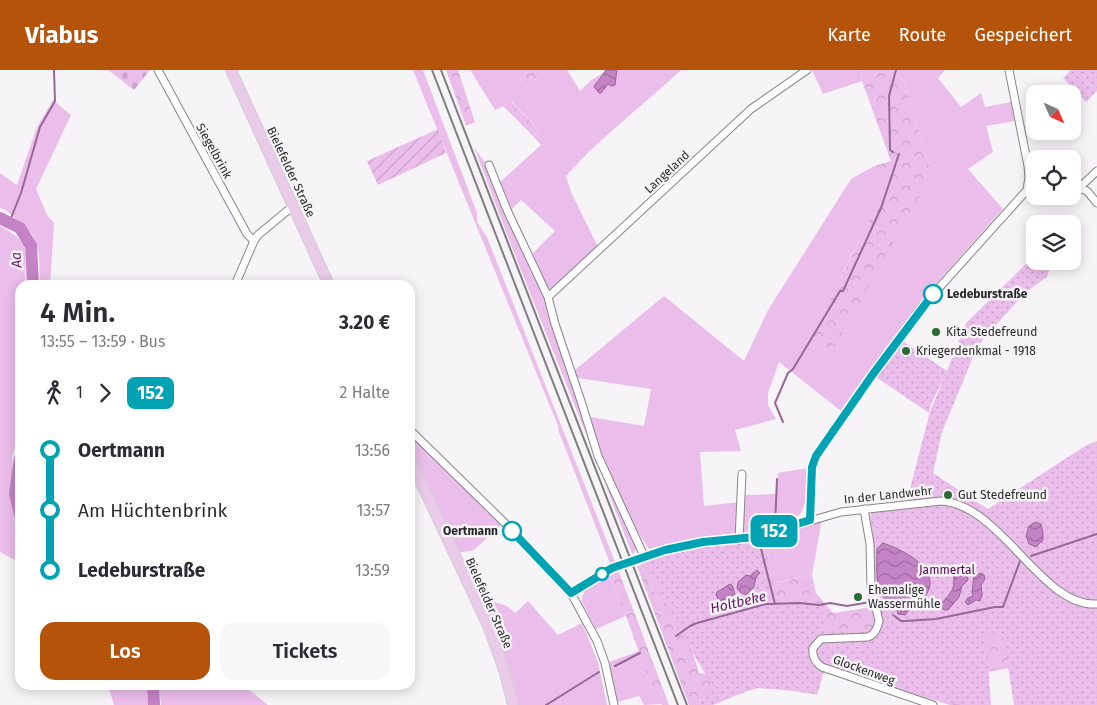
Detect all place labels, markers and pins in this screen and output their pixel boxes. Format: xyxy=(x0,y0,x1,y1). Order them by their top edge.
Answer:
marker: Ledeburstraße xyxy=(923,284,943,304)
place label: Ledeburstraße xyxy=(947,287,1028,301)
place label: Kita Stedefreund xyxy=(946,325,1037,339)
marker: Kita Stedefreund xyxy=(930,326,942,338)
place label: Kriegerdenkmal - 1918 xyxy=(916,344,1036,358)
marker: Kriegerdenkmal - 1918 xyxy=(900,345,912,357)
place label: Gut Stedefreund xyxy=(958,488,1047,502)
marker: Gut Stedefreund xyxy=(942,489,954,501)
marker: Oertmann xyxy=(502,521,522,541)
place label: Oertmann xyxy=(443,524,498,538)
unlabelled marker xyxy=(595,567,609,581)
place label: Ehemalige Wassermühle xyxy=(868,583,941,611)
marker: Ehemalige Wassermühle xyxy=(852,591,864,603)

